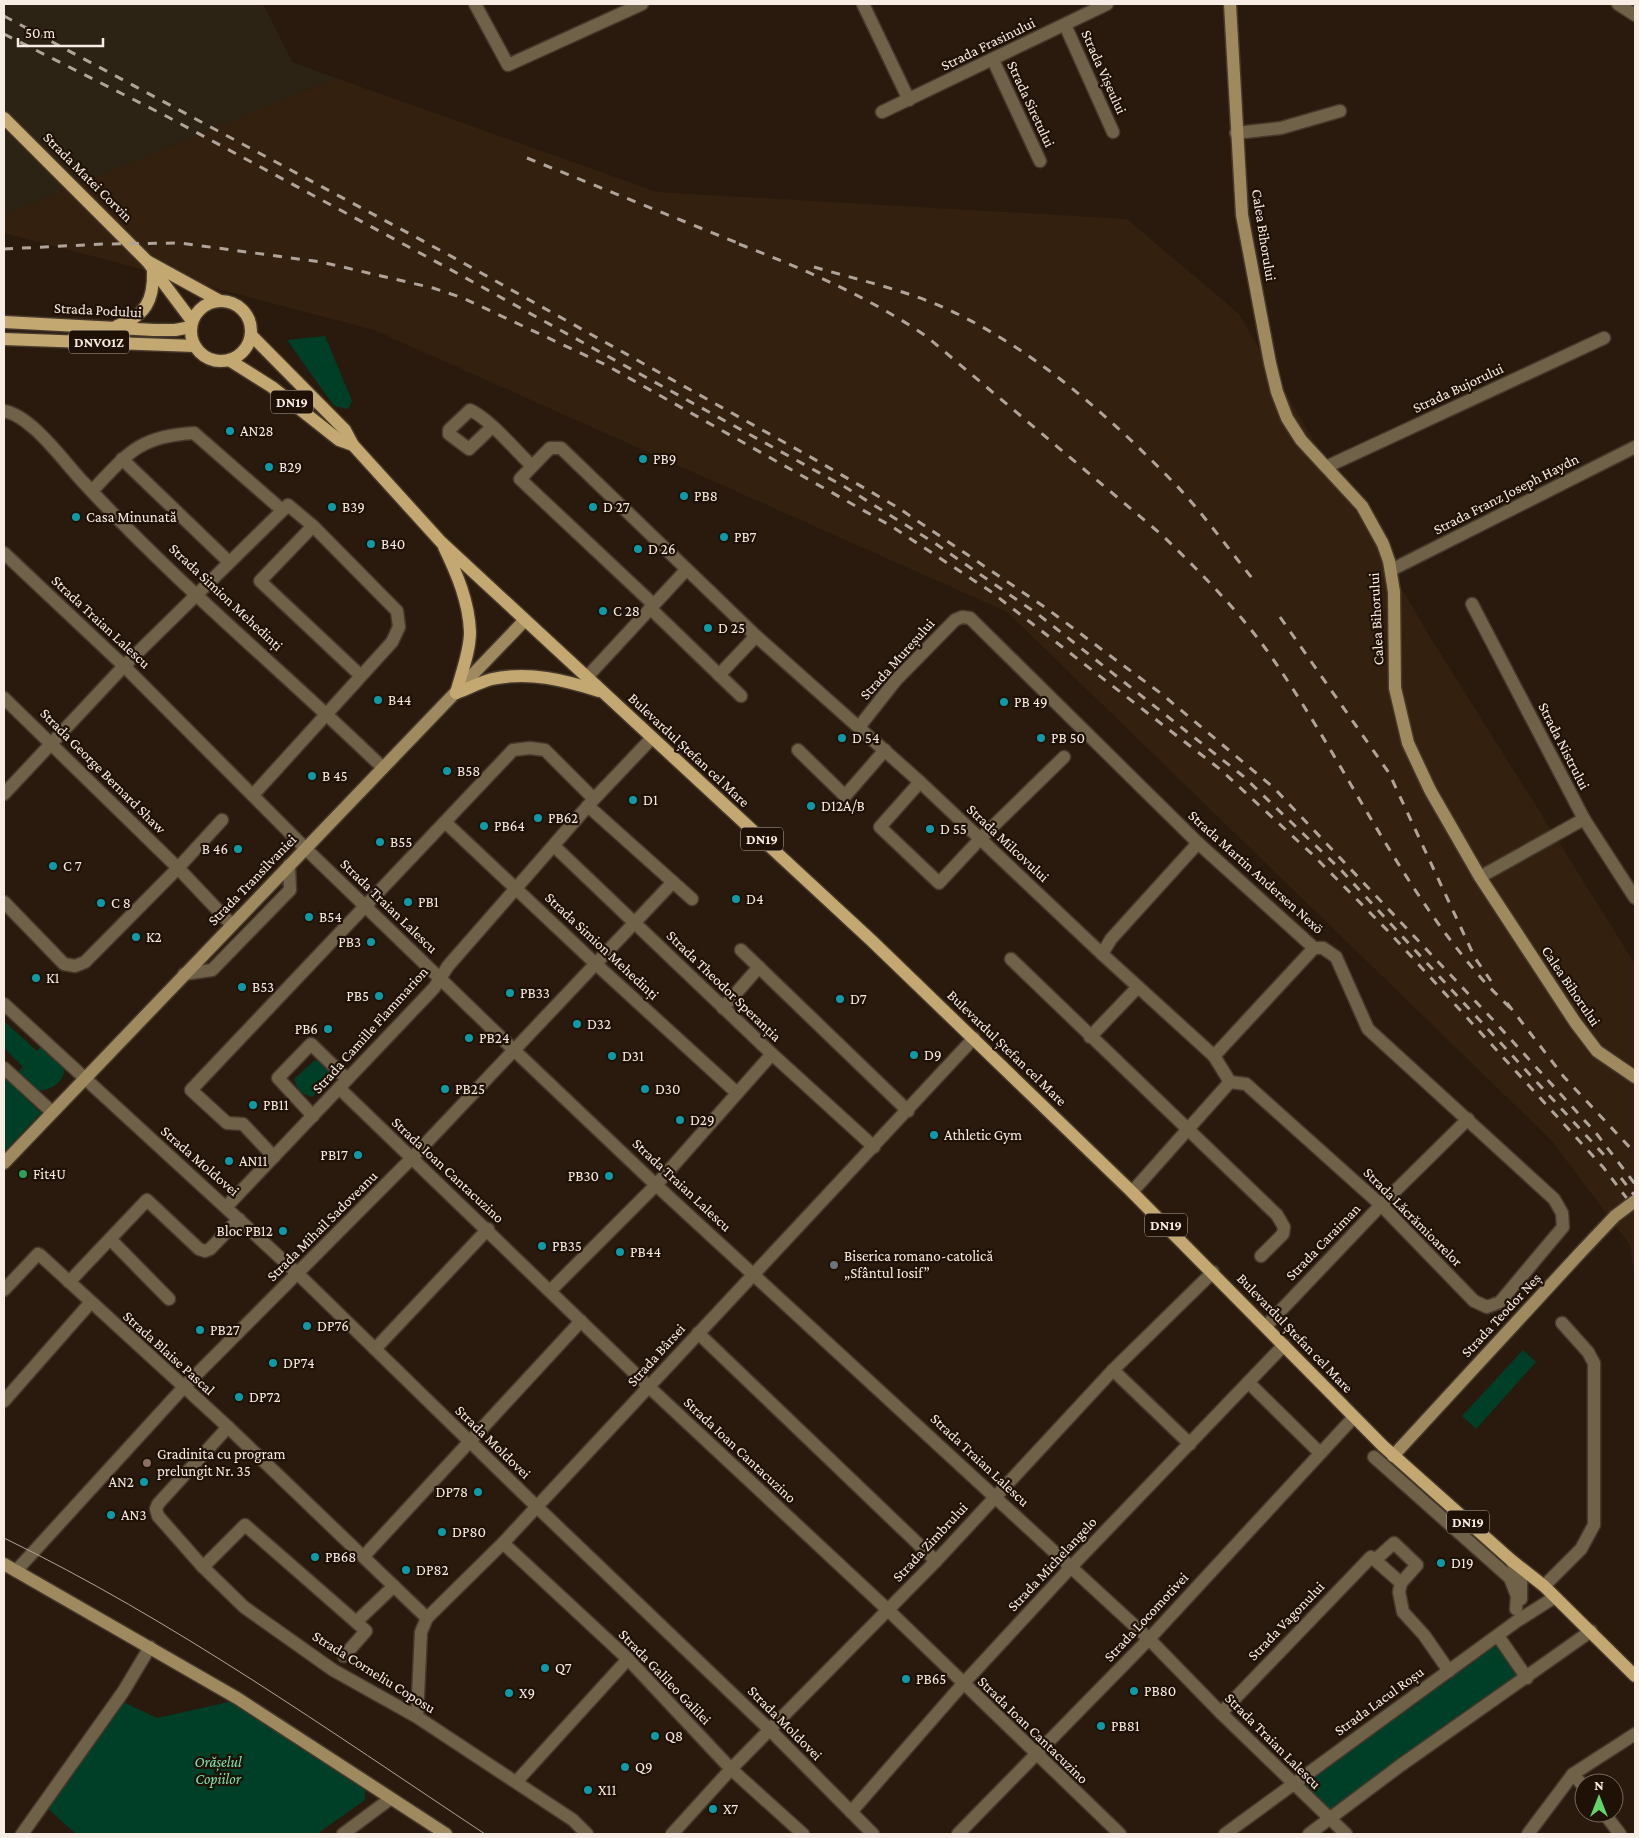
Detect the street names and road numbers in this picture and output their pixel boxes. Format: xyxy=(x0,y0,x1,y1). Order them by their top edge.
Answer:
street label: Strada Frasinului xyxy=(938,14,1038,74)
street label: Strada Vișeului xyxy=(1077,28,1130,117)
street label: Strada Siretului xyxy=(1004,59,1058,150)
street label: Strada Matei Corvin xyxy=(40,129,136,225)
street label: Calea Bihorului xyxy=(1249,188,1279,282)
street label: Strada Podului xyxy=(54,300,142,320)
road number: DNVO1Z xyxy=(69,331,129,354)
street label: Strada Bujorului xyxy=(1410,360,1506,417)
road number: DN19 xyxy=(271,391,313,414)
street label: Strada Franz Joseph Haydn xyxy=(1431,450,1582,538)
street label: Strada Simion Mehedinți xyxy=(165,540,286,655)
street label: Strada Traian Lalescu xyxy=(49,572,153,672)
street label: Calea Bihorului xyxy=(1366,572,1386,666)
street label: Strada Mureșului xyxy=(856,615,939,704)
street label: Bulevardul Ștefan cel Mare xyxy=(624,690,753,812)
street label: Strada Nistrului xyxy=(1535,700,1593,792)
street label: Strada George Bernard Shaw xyxy=(36,705,170,838)
street label: Strada Milcovului xyxy=(964,801,1052,885)
street label: Strada Martin Andersen Nexö xyxy=(1185,807,1327,937)
road number: DN19 xyxy=(741,828,783,851)
street label: Strada Transilvaniei xyxy=(205,831,299,929)
street label: Strada Traian Lalescu xyxy=(337,856,441,956)
street label: Strada Simion Mehedinți xyxy=(541,889,662,1004)
street label: Strada Theodor Speranția xyxy=(662,927,785,1046)
street label: Calea Bihorului xyxy=(1538,943,1604,1029)
street label: Strada Camille Flammarion xyxy=(309,963,431,1097)
street label: Bulevardul Ștefan cel Mare xyxy=(943,987,1070,1111)
street label: Strada Ioan Cantacuzino xyxy=(389,1114,507,1226)
street label: Strada Moldovei xyxy=(158,1123,242,1199)
street label: Strada Traian Lalescu xyxy=(630,1135,734,1235)
street label: Strada Lăcrămioarelor xyxy=(1360,1164,1466,1270)
street label: Strada Mihail Sadoveanu xyxy=(264,1168,380,1284)
street label: Strada Caraiman xyxy=(1282,1200,1364,1284)
road number: DN19 xyxy=(1145,1214,1187,1236)
street label: Bulevardul Ștefan cel Mare xyxy=(1232,1270,1356,1398)
street label: Strada Teodor Neș xyxy=(1458,1270,1546,1362)
street label: Strada Blaise Pascal xyxy=(120,1308,218,1398)
street label: Strada Bârsei xyxy=(624,1320,688,1389)
street label: Strada Ioan Cantacuzino xyxy=(681,1394,799,1506)
street label: Strada Moldovei xyxy=(452,1402,534,1482)
street label: Strada Traian Lalescu xyxy=(928,1410,1032,1510)
street label: Strada Zimbrului xyxy=(889,1499,971,1585)
road number: DN19 xyxy=(1447,1510,1489,1534)
street label: Strada Michelangelo xyxy=(1004,1514,1100,1615)
street label: Strada Locomotivei xyxy=(1101,1569,1191,1665)
street label: Strada Vagonului xyxy=(1245,1578,1328,1664)
street label: Strada Galileo Galilei xyxy=(616,1626,714,1728)
street label: Strada Corneliu Coposu xyxy=(309,1628,438,1717)
street label: Strada Lacul Roșu xyxy=(1331,1663,1428,1740)
street label: Strada Ioan Cantacuzino xyxy=(975,1673,1091,1787)
street label: Strada Moldovei xyxy=(745,1683,825,1763)
street label: Strada Traian Lalescu xyxy=(1222,1690,1324,1792)

